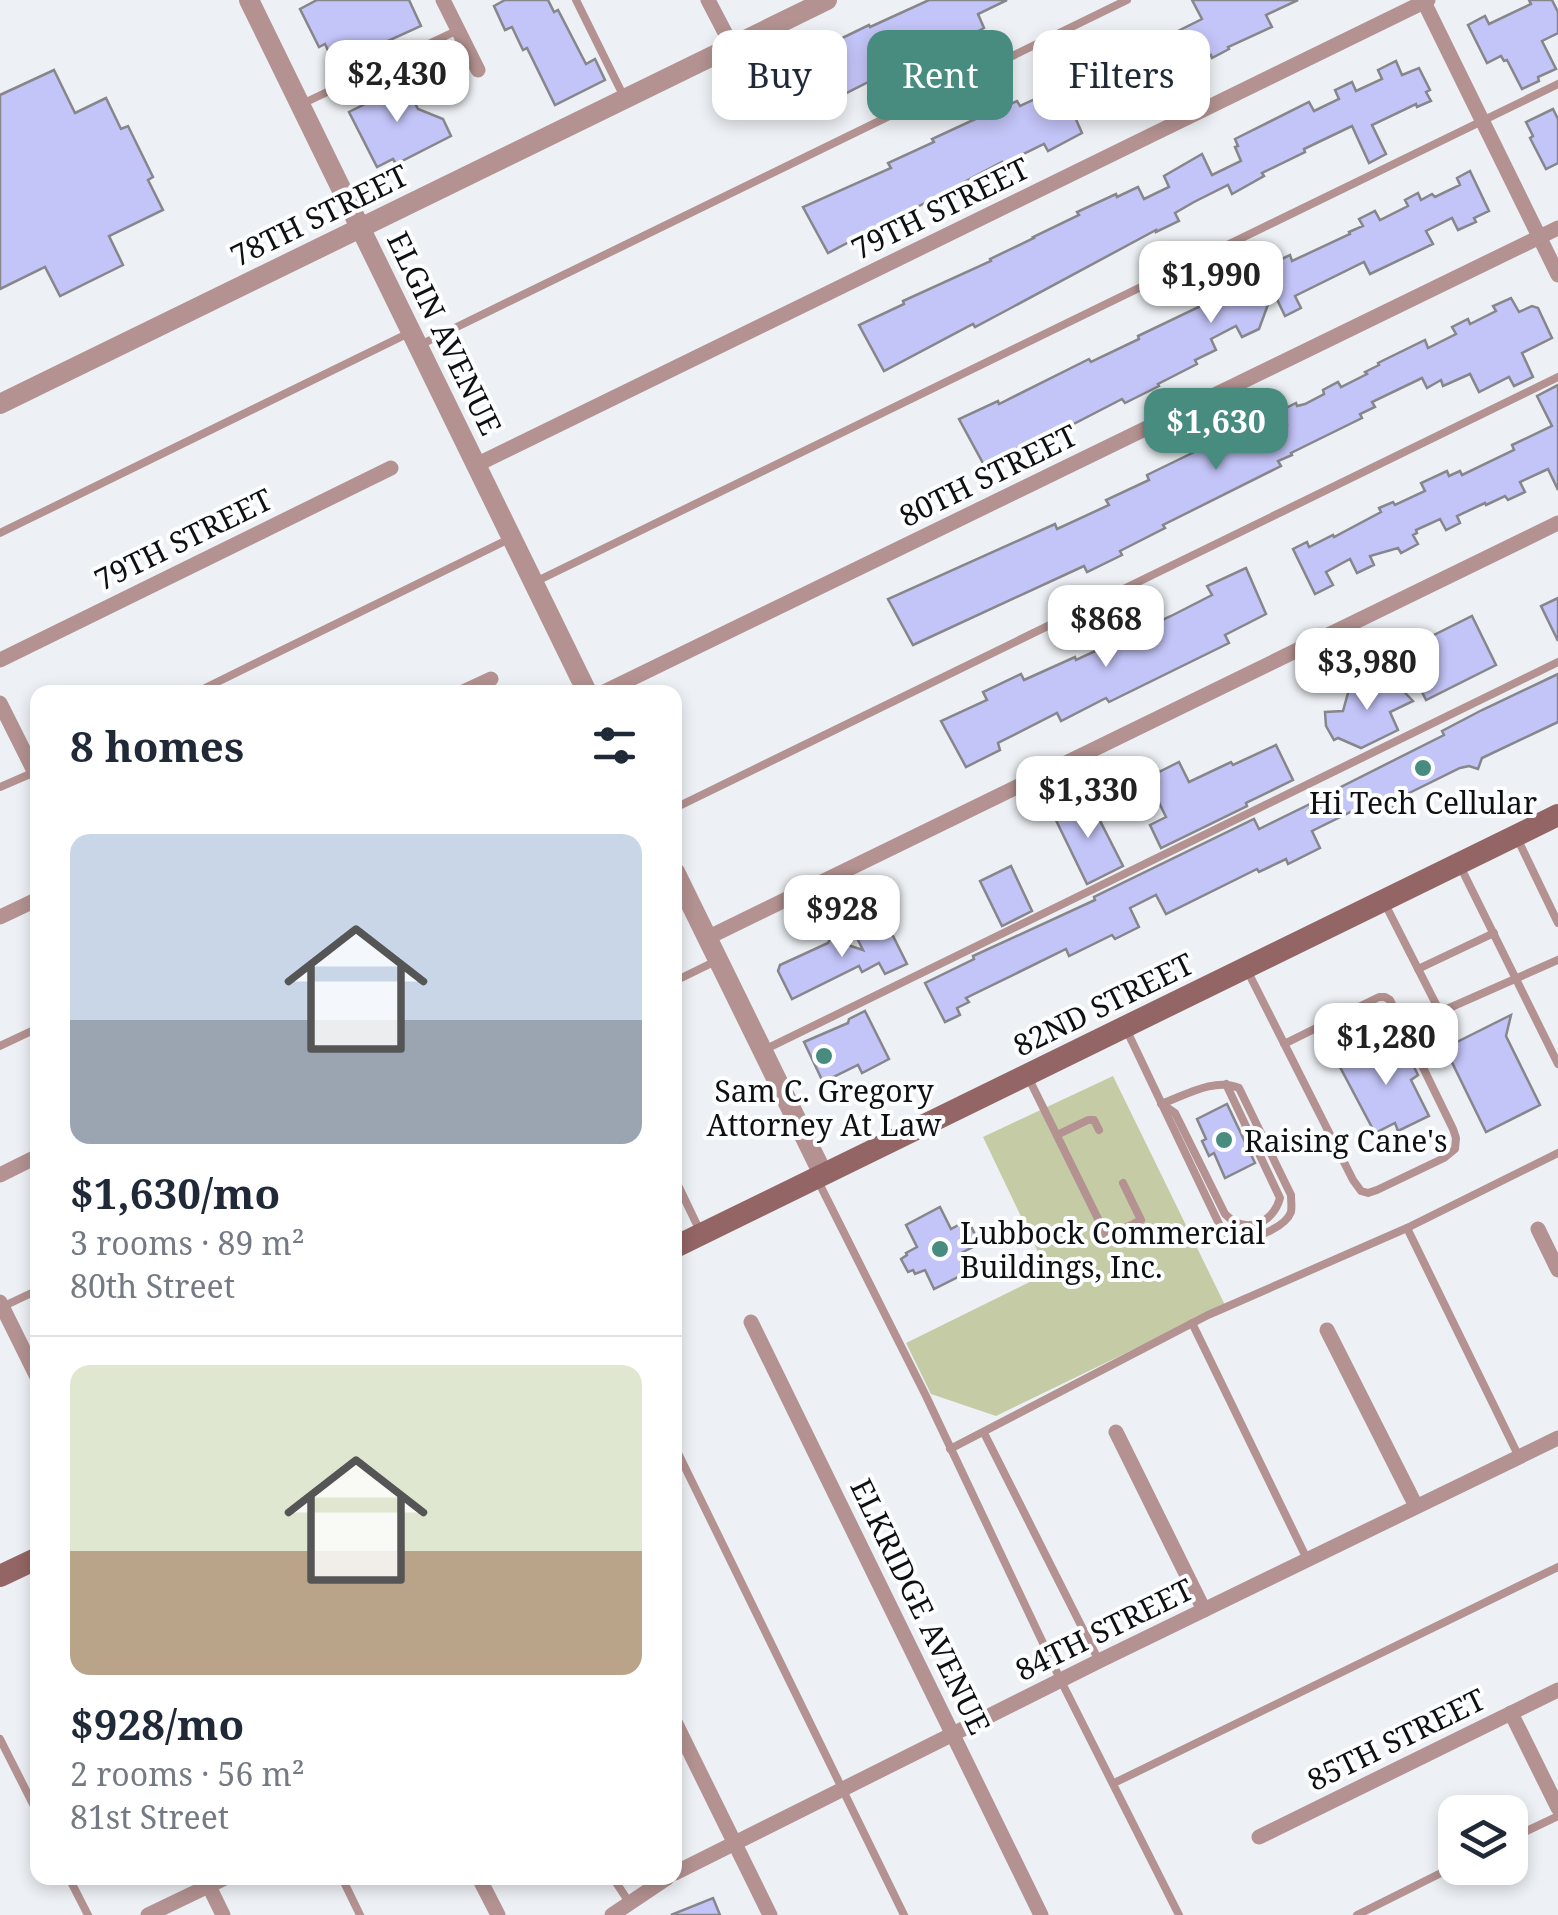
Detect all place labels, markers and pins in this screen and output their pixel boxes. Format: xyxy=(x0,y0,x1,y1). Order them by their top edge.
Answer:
pin: $2,430 xyxy=(316,40,478,125)
pin: $1,990 xyxy=(1130,241,1292,326)
pin: $1,630 xyxy=(1135,388,1297,473)
pin: $868 xyxy=(1047,585,1165,670)
pin: $3,980 xyxy=(1286,628,1448,713)
pin: $1,330 xyxy=(1007,756,1169,841)
marker: Hi Tech Cellular xyxy=(1412,757,1434,779)
place label: Hi Tech Cellular xyxy=(1309,782,1537,823)
pin: $928 xyxy=(783,875,901,960)
pin: $1,280 xyxy=(1305,1003,1467,1088)
marker: Sam C. Gregory Attorney At Law xyxy=(813,1045,835,1067)
place label: Sam C. Gregory Attorney At Law xyxy=(707,1070,942,1145)
place label: Raising Cane's xyxy=(1244,1120,1447,1161)
marker: Raising Cane's xyxy=(1213,1129,1235,1151)
place label: Lubbock Commercial Buildings, Inc. xyxy=(960,1212,1265,1287)
marker: Lubbock Commercial Buildings, Inc. xyxy=(929,1238,951,1260)

